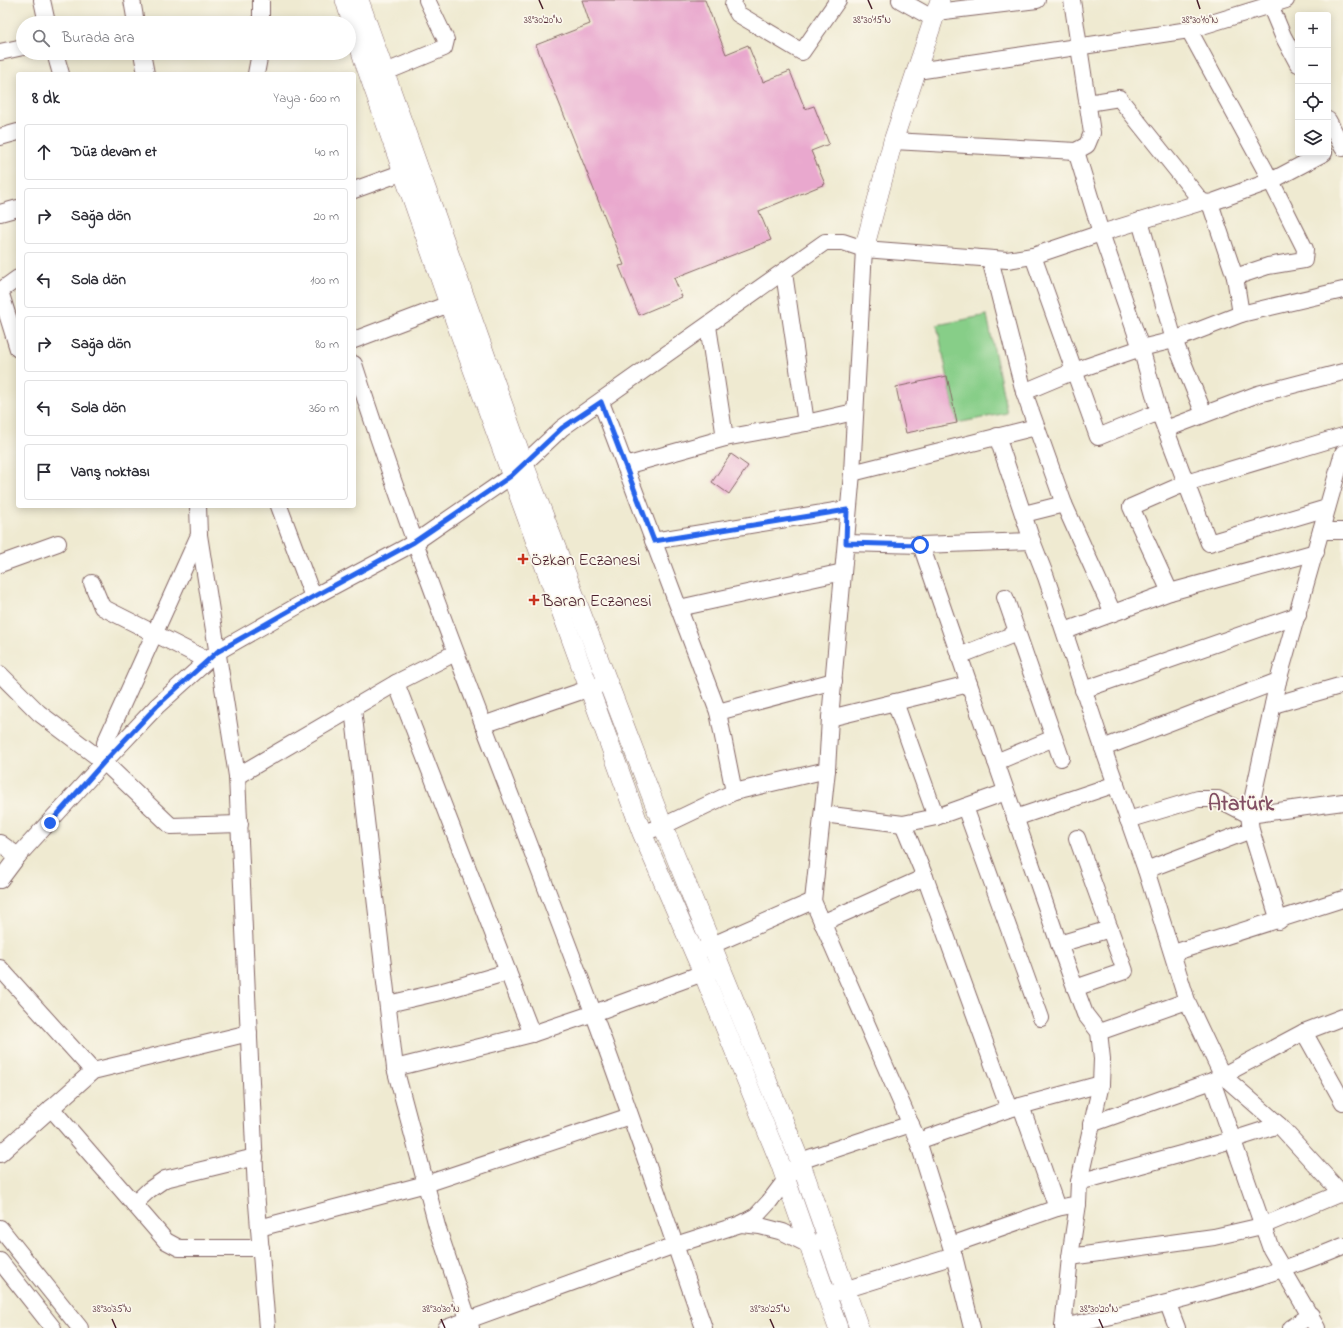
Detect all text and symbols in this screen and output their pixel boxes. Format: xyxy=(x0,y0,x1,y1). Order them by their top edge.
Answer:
map controls xyxy=(1295,12,1331,156)
button: + xyxy=(1295,12,1331,48)
text: 38°30'20"N xyxy=(524,13,562,28)
text: 38°30'15"N xyxy=(853,13,891,28)
text: 38°30'10"N xyxy=(1182,13,1219,28)
search box xyxy=(16,16,356,60)
icon: search xyxy=(30,27,52,49)
text: Burada ara xyxy=(62,27,135,49)
button: − xyxy=(1295,48,1331,84)
button: locate xyxy=(1295,84,1331,120)
text: 8 dk xyxy=(32,86,60,111)
text: Yaya · 600 m xyxy=(273,89,340,108)
button: layers xyxy=(1295,120,1331,156)
icon: ahead xyxy=(33,141,55,163)
text: Düz devam et xyxy=(71,141,157,163)
text: 40 m xyxy=(315,143,339,162)
icon: right xyxy=(33,205,55,227)
text: Sağa dön xyxy=(71,205,131,227)
text: 20 m xyxy=(314,207,339,226)
icon: left xyxy=(33,269,55,291)
text: Sola dön xyxy=(71,269,126,291)
text: 100 m xyxy=(310,271,339,290)
icon: right xyxy=(33,333,55,355)
text: Sağa dön xyxy=(71,333,131,355)
text: 80 m xyxy=(315,335,339,354)
icon: left xyxy=(33,397,55,419)
text: Sola dön xyxy=(71,397,126,419)
text: 360 m xyxy=(309,399,339,418)
icon: arrive xyxy=(33,461,55,483)
text: Varış noktası xyxy=(71,461,150,483)
route start xyxy=(911,536,929,554)
place label: Özkan Eczanesi xyxy=(531,548,640,573)
marker: Özkan Eczanesi xyxy=(518,554,528,564)
place label: Baran Eczanesi xyxy=(541,589,652,614)
marker: Baran Eczanesi xyxy=(529,595,539,605)
district label: Atatürk xyxy=(1208,790,1275,820)
route end xyxy=(41,814,59,832)
text: 38°30'35"N xyxy=(93,1302,132,1317)
text: 38°30'30"N xyxy=(422,1302,460,1317)
text: 38°30'25"N xyxy=(750,1302,790,1317)
text: 38°30'20"N xyxy=(1080,1302,1118,1317)

